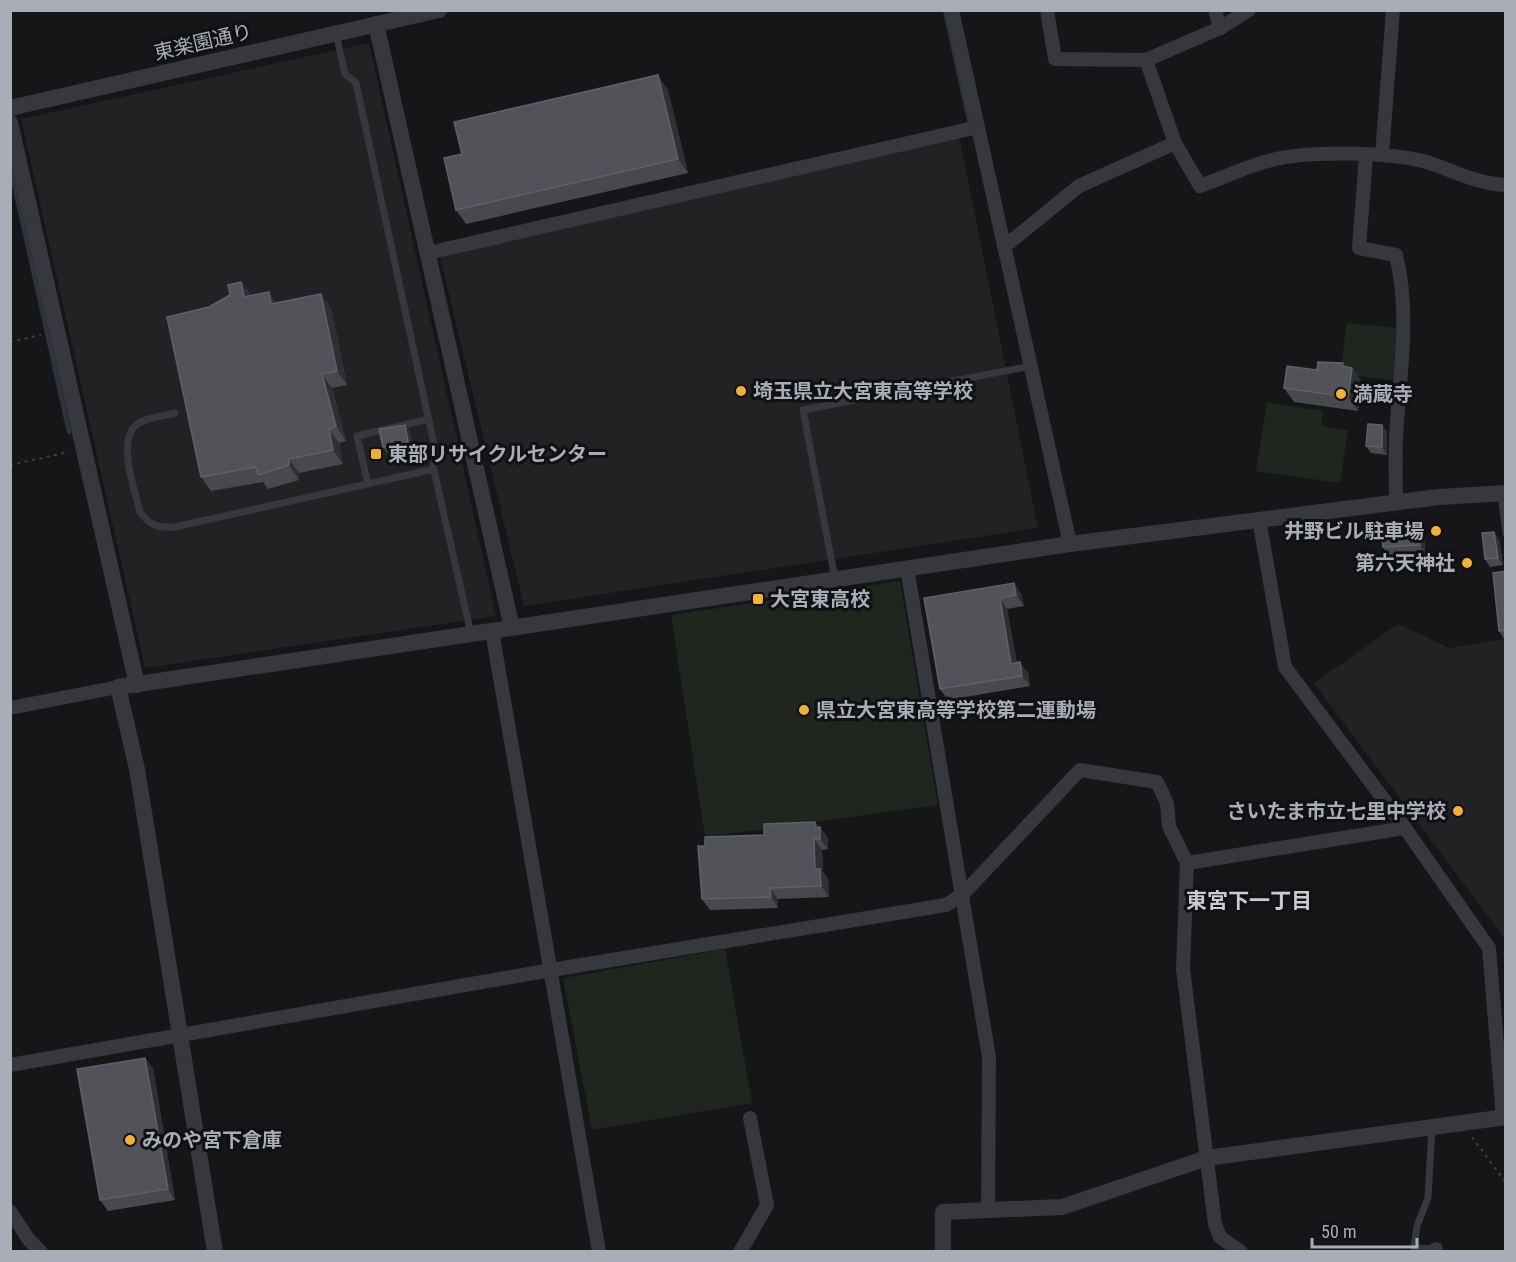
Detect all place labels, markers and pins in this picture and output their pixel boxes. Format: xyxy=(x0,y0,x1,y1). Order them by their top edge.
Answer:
place label: 埼玉県立大宮東高等学校 xyxy=(753,379,973,403)
place label: 満蔵寺 xyxy=(1353,382,1413,406)
marker: 埼玉県立大宮東高等学校 xyxy=(734,384,748,398)
marker: 満蔵寺 xyxy=(1334,387,1348,401)
place label: 東部リサイクルセンター xyxy=(388,442,607,466)
marker: 東部リサイクルセンター xyxy=(369,447,383,461)
place label: 井野ビル駐車場 xyxy=(1284,519,1424,543)
marker: 井野ビル駐車場 xyxy=(1429,524,1443,538)
place label: 第六天神社 xyxy=(1355,551,1455,575)
marker: 第六天神社 xyxy=(1460,556,1474,570)
place label: 大宮東高校 xyxy=(770,587,870,611)
marker: 大宮東高校 xyxy=(751,592,765,606)
place label: 県立大宮東高等学校第二運動場 xyxy=(816,698,1096,722)
marker: 県立大宮東高等学校第二運動場 xyxy=(797,703,811,717)
place label: さいたま市立七里中学校 xyxy=(1227,799,1446,823)
marker: さいたま市立七里中学校 xyxy=(1451,804,1465,818)
place label: みのや宮下倉庫 xyxy=(142,1128,282,1152)
marker: みのや宮下倉庫 xyxy=(123,1133,137,1147)

